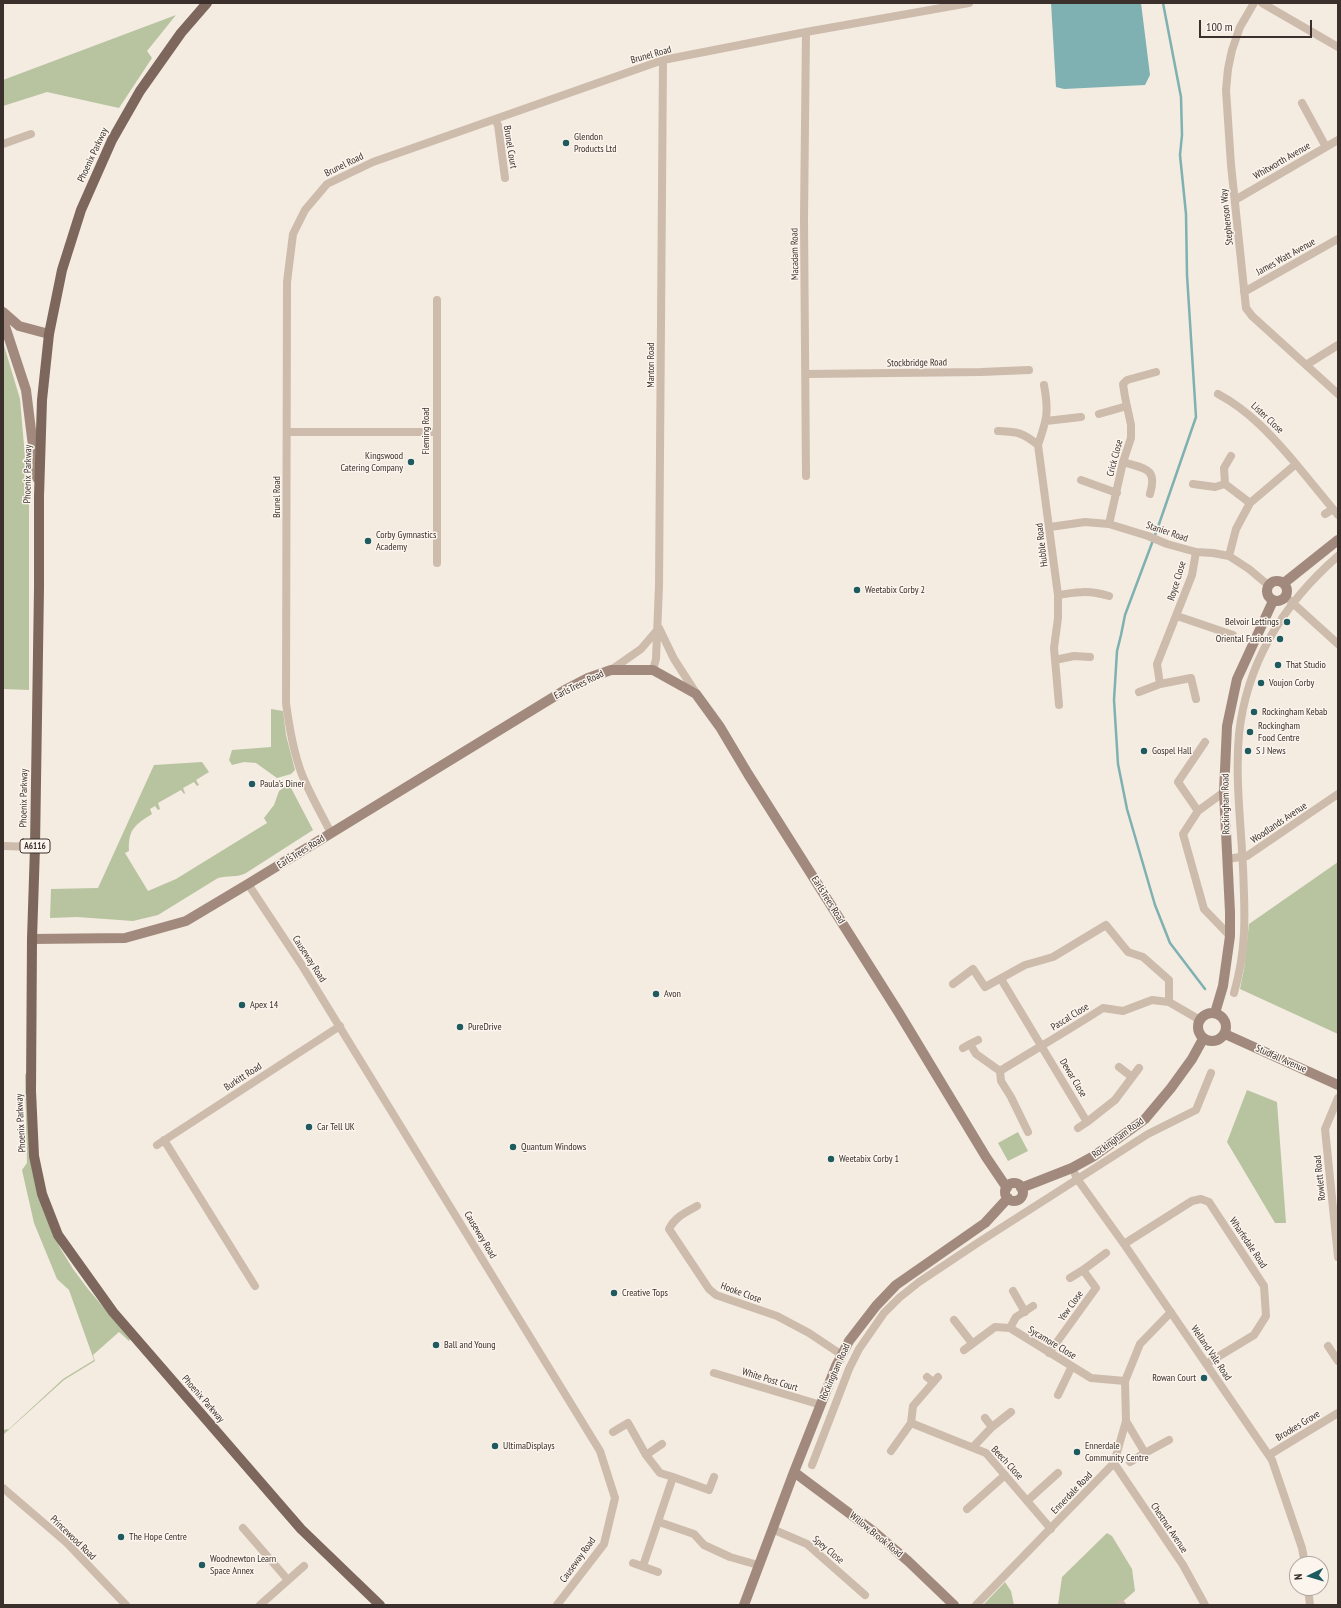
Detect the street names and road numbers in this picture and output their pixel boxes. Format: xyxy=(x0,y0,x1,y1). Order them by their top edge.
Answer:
street label: Brunel Road xyxy=(629,43,673,67)
street label: Brunel Court xyxy=(501,125,519,169)
street label: Phoenix Parkway xyxy=(75,126,111,184)
street label: Whitworth Avenue xyxy=(1251,140,1313,182)
street label: Brunel Road xyxy=(323,150,365,180)
street label: Stephenson Way xyxy=(1218,188,1236,246)
street label: Macadam Road xyxy=(789,228,801,280)
street label: James Watt Avenue xyxy=(1254,236,1318,278)
street label: Manton Road xyxy=(645,342,657,388)
street label: Stockbridge Road xyxy=(887,356,947,370)
street label: Lister Close xyxy=(1248,400,1286,436)
street label: Fleming Road xyxy=(420,407,432,455)
street label: Crick Close xyxy=(1104,438,1126,478)
street label: Phoenix Parkway xyxy=(21,445,35,503)
street label: Brunel Road xyxy=(271,476,283,518)
street label: Stanier Road xyxy=(1144,519,1190,545)
street label: Hubble Road xyxy=(1033,522,1051,568)
street label: Royce Close xyxy=(1165,560,1189,602)
street label: EarlsTrees Road xyxy=(552,668,606,702)
street label: Phoenix Parkway xyxy=(17,769,31,827)
street label: Rockingham Road xyxy=(1219,773,1233,835)
street label: Woodlands Avenue xyxy=(1249,800,1309,846)
street label: EarlsTrees Road xyxy=(275,833,327,871)
road number: A6116 xyxy=(20,839,50,853)
street label: EarlsTrees Road xyxy=(809,874,847,926)
street label: Causeway Road xyxy=(290,933,328,985)
street label: Pascal Close xyxy=(1049,1001,1091,1033)
street label: Studfall Avenue xyxy=(1254,1042,1308,1076)
street label: Dewar Close xyxy=(1057,1057,1089,1099)
street label: Burkitt Road xyxy=(222,1060,264,1094)
street label: Phoenix Parkway xyxy=(13,1093,29,1153)
street label: Rockingham Road xyxy=(1090,1115,1146,1161)
street label: Rowlett Road xyxy=(1312,1155,1328,1201)
street label: Causeway Road xyxy=(461,1209,499,1261)
street label: Wharfedale Road xyxy=(1227,1215,1269,1271)
street label: Hooke Close xyxy=(719,1280,763,1306)
street label: Yew Close xyxy=(1056,1288,1086,1324)
street label: Welland Vale Road xyxy=(1188,1323,1234,1383)
street label: Sycamore Close xyxy=(1026,1324,1078,1362)
street label: Rockingham Road xyxy=(817,1342,853,1402)
street label: White Post Court xyxy=(741,1366,799,1394)
street label: Phoenix Parkway xyxy=(179,1373,227,1425)
street label: Brookes Grove xyxy=(1274,1408,1322,1444)
street label: Beech Close xyxy=(988,1444,1026,1482)
street label: Ennerdale Road xyxy=(1049,1469,1095,1517)
street label: Chestnut Avenue xyxy=(1148,1501,1190,1555)
street label: Willow Brook Road xyxy=(847,1510,905,1560)
street label: Princewood Road xyxy=(48,1513,98,1563)
street label: Spey Close xyxy=(810,1533,846,1567)
street label: Causeway Road xyxy=(558,1535,598,1585)

